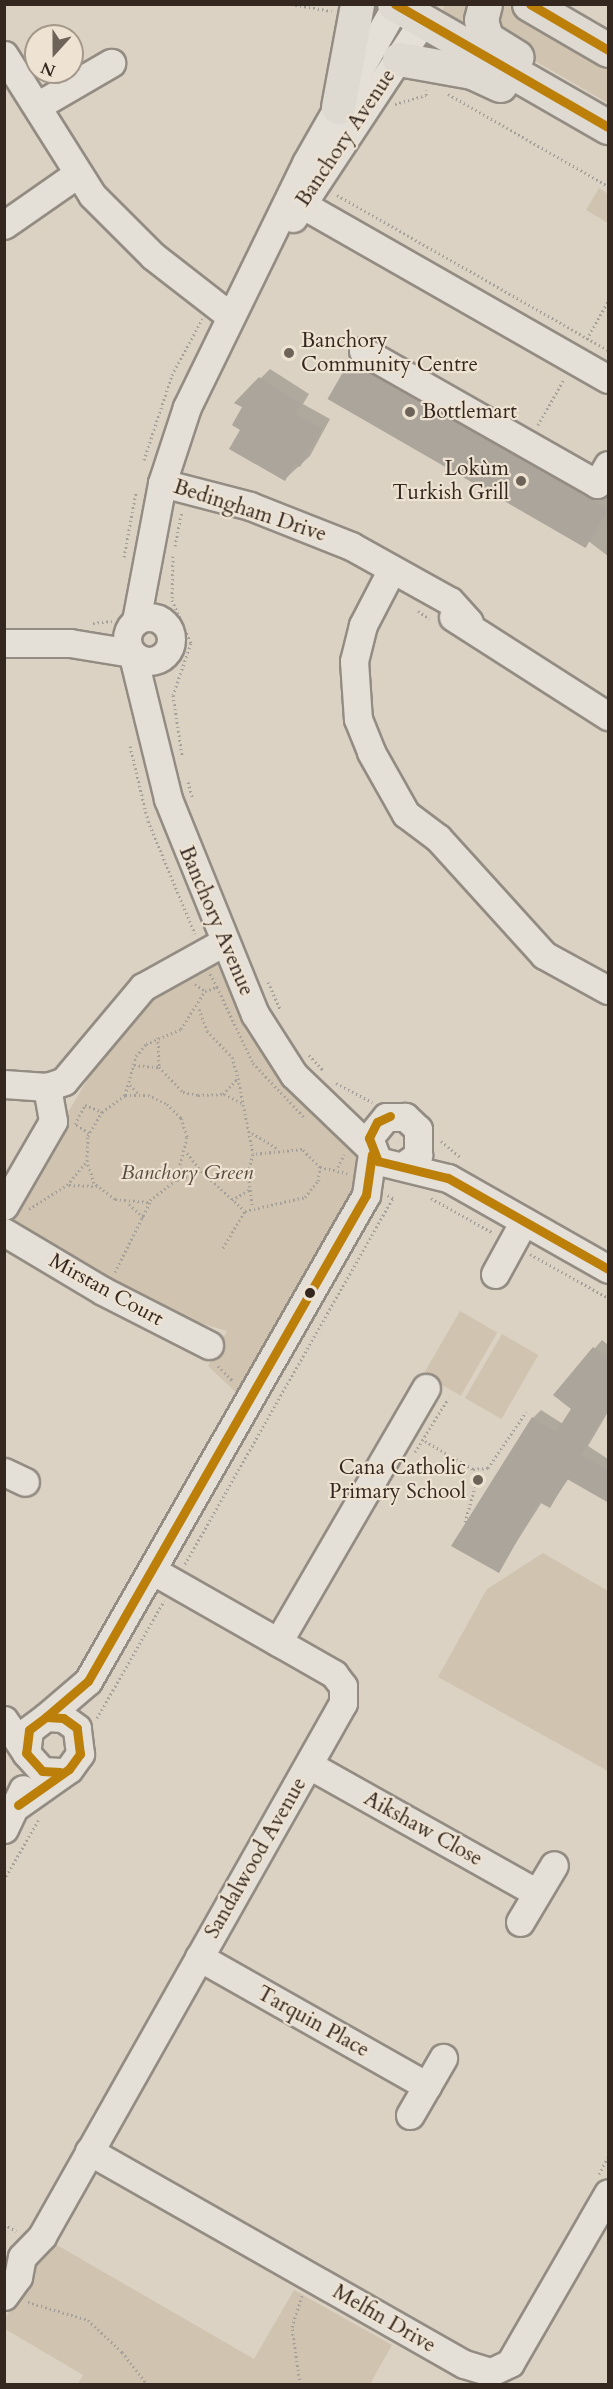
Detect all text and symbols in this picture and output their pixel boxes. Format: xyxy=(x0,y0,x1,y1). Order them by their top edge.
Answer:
north arrow xyxy=(24,24,84,84)
text: N xyxy=(38,56,59,82)
street label: Banchory Avenue xyxy=(291,65,401,211)
place label: Banchory Community Centre xyxy=(301,328,478,378)
marker: Banchory Community Centre xyxy=(282,346,296,360)
place label: Bottlemart xyxy=(422,399,517,425)
marker: Bottlemart xyxy=(403,405,417,419)
place label: Lokùm Turkish Grill xyxy=(392,456,509,506)
street label: Bedingham Drive xyxy=(170,474,330,548)
marker: Lokùm Turkish Grill xyxy=(514,474,528,488)
street label: Banchory Avenue xyxy=(173,842,259,1000)
park label: Banchory Green xyxy=(121,1160,253,1186)
street label: Mirstan Court xyxy=(44,1248,168,1332)
unlabelled marker xyxy=(304,1287,316,1299)
place label: Cana Catholic Primary School xyxy=(329,1455,466,1505)
marker: Cana Catholic Primary School xyxy=(471,1473,485,1487)
street label: Sandalwood Avenue xyxy=(200,1773,312,1943)
street label: Aikshaw Close xyxy=(359,1786,487,1872)
street label: Tarquin Place xyxy=(253,1981,373,2063)
street label: Melfin Drive xyxy=(328,2279,440,2359)

